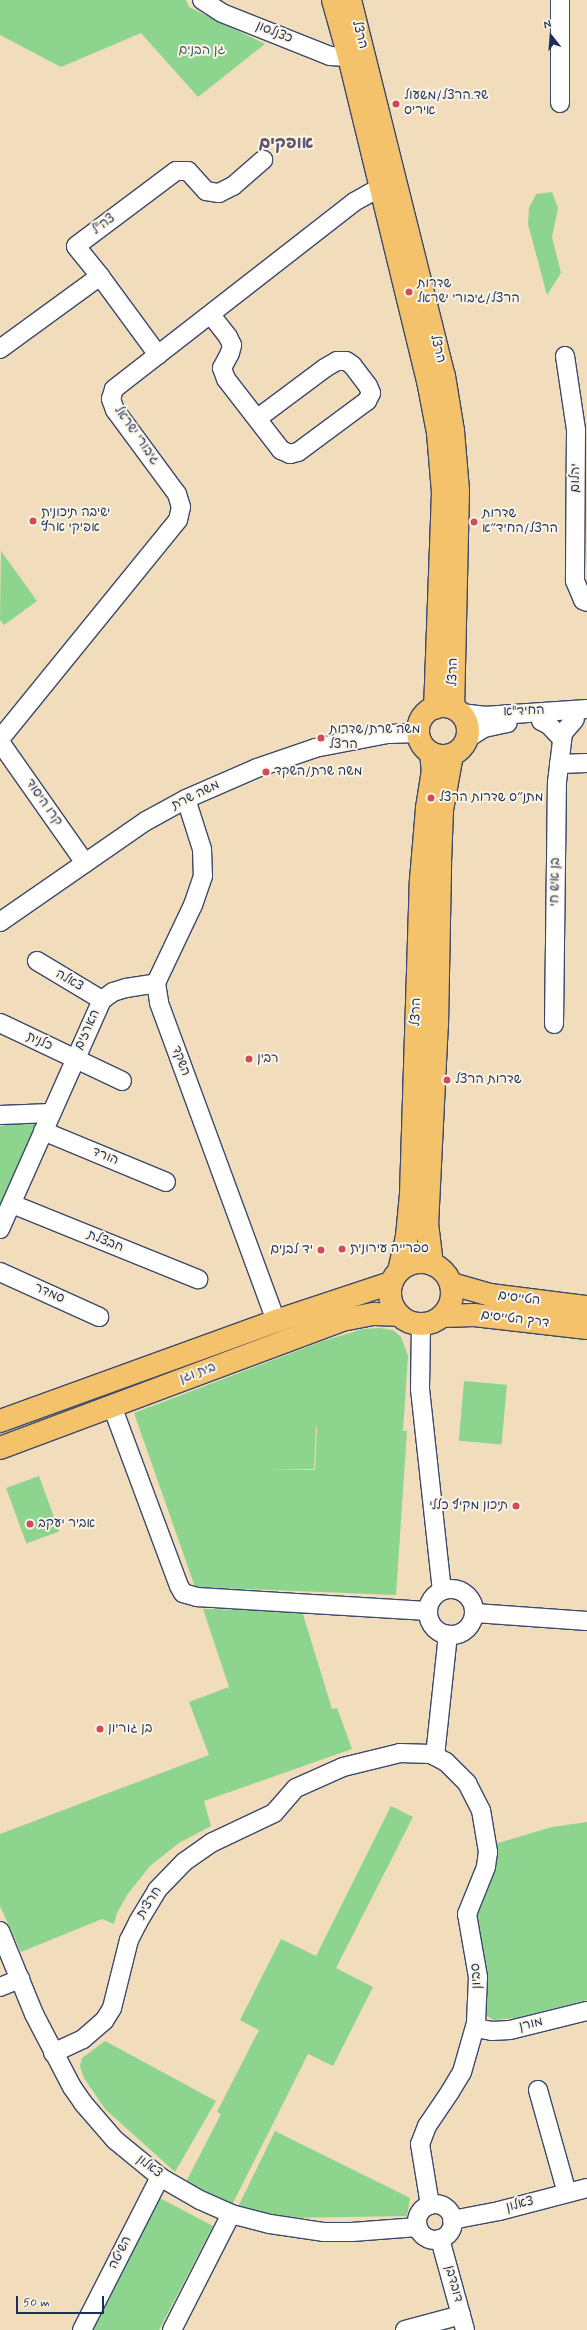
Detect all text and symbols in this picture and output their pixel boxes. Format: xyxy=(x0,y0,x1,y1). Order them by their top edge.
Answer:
north arrow xyxy=(531,16,571,56)
text: N xyxy=(542,17,553,32)
street label: כצנלסון xyxy=(253,19,295,47)
street label: הרצל xyxy=(348,19,370,51)
park label: גן הבנים xyxy=(178,43,226,59)
place label: שד.הרצל/משעול איריס xyxy=(404,89,488,120)
marker: שד.הרצל/משעול איריס xyxy=(391,99,401,109)
district label: אופקים xyxy=(259,134,313,154)
street label: צה"ל xyxy=(89,211,119,239)
place label: שדרות הרצל/גיבורי ישראל xyxy=(417,277,520,308)
marker: שדרות הרצל/גיבורי ישראל xyxy=(404,287,414,297)
street label: הרצל xyxy=(426,333,448,365)
street label: גיבורי ישראל xyxy=(110,404,162,468)
street label: יהלום xyxy=(568,463,584,493)
place label: ישיבה תיכונית אפיקי ארץ xyxy=(41,506,110,537)
place label: שדרות הרצל/החיד״א xyxy=(482,507,558,538)
marker: ישיבה תיכונית אפיקי ארץ xyxy=(28,516,38,526)
marker: שדרות הרצל/החיד״א xyxy=(469,517,479,527)
street label: הרצל xyxy=(446,658,462,686)
street label: החיד"א xyxy=(503,703,545,721)
place label: משה שרת/שדרות הרצל xyxy=(329,723,420,754)
marker: משה שרת/שדרות הרצל xyxy=(316,733,326,743)
place label: משה שרת/השקד xyxy=(274,764,362,780)
marker: משה שרת/השקד xyxy=(261,767,271,777)
street label: קרו היסוד xyxy=(21,776,65,830)
street label: משה שרת xyxy=(170,778,222,814)
place label: מתנ״ס שדרות הרצל xyxy=(439,790,543,806)
marker: מתנ״ס שדרות הרצל xyxy=(426,793,436,803)
street label: בן איש חי xyxy=(548,857,564,907)
street label: צאלה xyxy=(52,967,86,995)
street label: הרצל xyxy=(409,997,425,1027)
street label: הארזים xyxy=(72,1007,104,1053)
street label: כלנית xyxy=(24,1029,54,1055)
street label: השקד xyxy=(167,1044,193,1078)
place label: רבין xyxy=(257,1051,279,1067)
marker: רבין xyxy=(244,1054,254,1064)
place label: שדרות הרצל xyxy=(455,1072,522,1088)
marker: שדרות הרצל xyxy=(442,1075,452,1085)
street label: הורד xyxy=(90,1145,120,1169)
street label: חבצלת xyxy=(85,1228,125,1256)
place label: ספרייה עירונית xyxy=(350,1241,429,1257)
place label: יד לבנים xyxy=(270,1242,313,1258)
marker: ספרייה עירונית xyxy=(337,1244,347,1254)
marker: יד לבנים xyxy=(316,1245,326,1255)
street label: סמדר xyxy=(31,1280,67,1308)
street label: הטייסים xyxy=(497,1288,541,1310)
street label: דרך הטייסים xyxy=(480,1308,550,1332)
street label: בית וגן xyxy=(178,1360,218,1388)
place label: תיכון מקיף כללי xyxy=(429,1498,508,1514)
marker: תיכון מקיף כללי xyxy=(511,1501,521,1511)
place label: אביר יעקב xyxy=(38,1516,95,1532)
marker: אביר יעקב xyxy=(25,1519,35,1529)
place label: בן גוריון xyxy=(108,1721,152,1737)
marker: בן גוריון xyxy=(95,1724,105,1734)
street label: חרצית xyxy=(134,1884,166,1922)
street label: סביון xyxy=(469,1963,485,1989)
street label: מורן xyxy=(518,2015,544,2035)
street label: צאלון xyxy=(133,2152,165,2182)
street label: צאלון xyxy=(504,2194,536,2216)
street label: השיטה xyxy=(106,2234,136,2272)
street label: דובדבן xyxy=(441,2264,465,2304)
scale bar xyxy=(18,2288,106,2314)
text: 50 m xyxy=(23,2295,50,2311)

